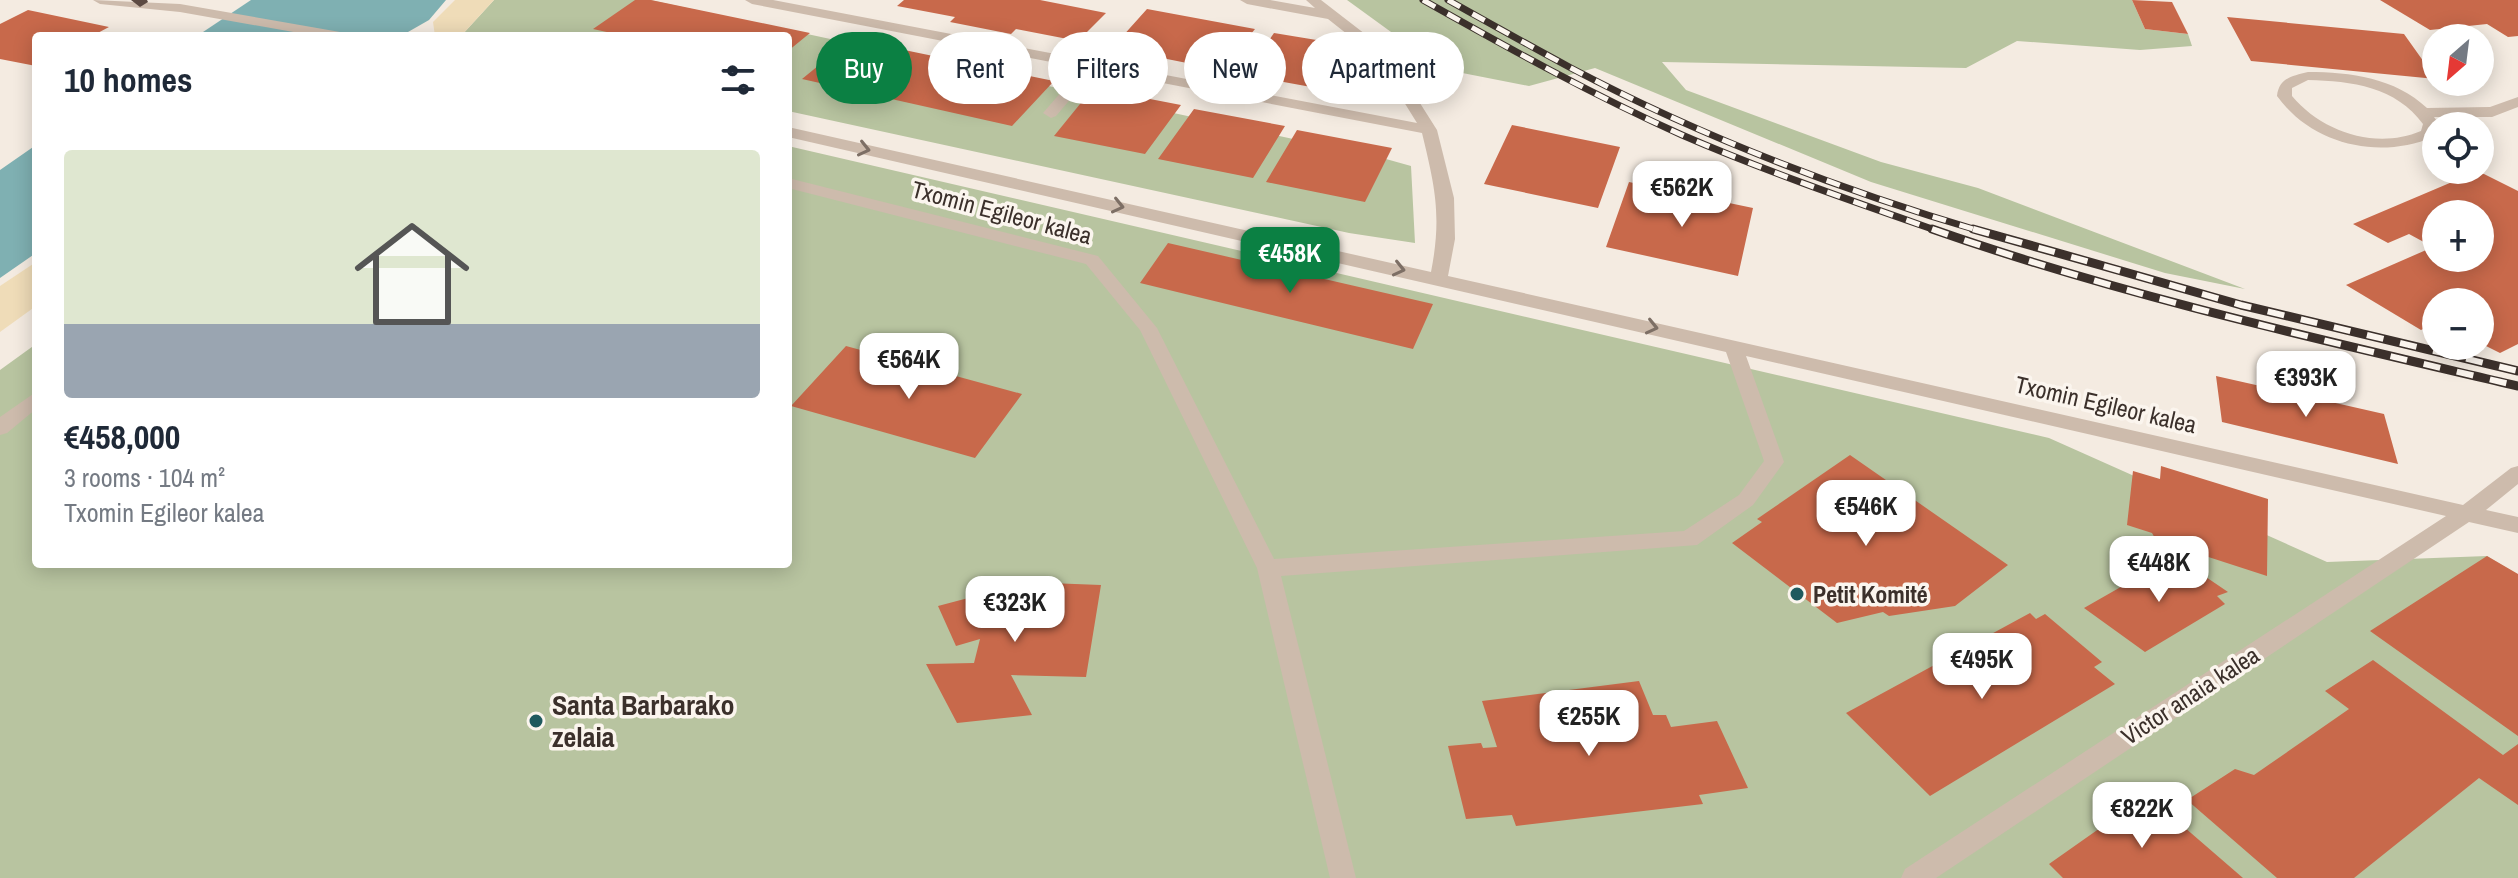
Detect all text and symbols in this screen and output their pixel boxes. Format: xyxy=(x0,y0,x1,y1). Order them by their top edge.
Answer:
north arrow xyxy=(2422,24,2494,96)
map controls xyxy=(2422,24,2494,360)
chip: Buy xyxy=(816,32,912,104)
chip: Rent xyxy=(928,32,1032,104)
chip: Filters xyxy=(1048,32,1168,104)
chip: New xyxy=(1184,32,1286,104)
chip: Apartment xyxy=(1302,32,1464,104)
text: 10 homes xyxy=(64,57,193,103)
icon: filters xyxy=(716,58,760,102)
button: locate xyxy=(2422,112,2494,184)
one-way arrow xyxy=(857,140,870,157)
pin: €562K xyxy=(1626,161,1738,229)
text: €562K xyxy=(1651,169,1713,204)
street label: Txomin Egileor kalea xyxy=(909,173,1096,251)
one-way arrow xyxy=(1110,197,1124,214)
button: + xyxy=(2422,200,2494,272)
icon: home xyxy=(340,202,484,346)
pin: €458K xyxy=(1234,227,1346,295)
text: €458K xyxy=(1259,235,1321,270)
one-way arrow xyxy=(1391,260,1405,277)
button: − xyxy=(2422,288,2494,360)
one-way arrow xyxy=(1645,318,1659,335)
pin: €564K xyxy=(853,333,965,401)
text: €564K xyxy=(878,341,940,376)
pin: €393K xyxy=(2250,351,2362,419)
text: €393K xyxy=(2275,359,2337,394)
street label: Txomin Egileor kalea xyxy=(2012,368,2200,440)
text: €458,000 xyxy=(64,414,180,460)
text: 3 rooms · 104 m² xyxy=(64,460,225,495)
pin: €546K xyxy=(1810,480,1922,548)
text: €546K xyxy=(1835,488,1897,523)
text: Txomin Egileor kalea xyxy=(64,495,264,530)
pin: €448K xyxy=(2103,536,2215,604)
text: €448K xyxy=(2128,544,2190,579)
pin: €323K xyxy=(959,576,1071,644)
place label: Petit Komité xyxy=(1813,578,1928,610)
text: €323K xyxy=(984,584,1046,619)
marker: Petit Komité xyxy=(1788,585,1806,603)
pin: €495K xyxy=(1926,633,2038,701)
street label: Victor anaia kalea xyxy=(2115,638,2265,752)
text: €495K xyxy=(1951,641,2013,676)
place label: Santa Barbarako zelaia xyxy=(552,686,734,756)
pin: €255K xyxy=(1533,690,1645,758)
text: €255K xyxy=(1558,698,1620,733)
marker: Santa Barbarako zelaia xyxy=(527,712,545,730)
pin: €822K xyxy=(2086,782,2198,850)
text: €822K xyxy=(2111,790,2173,825)

